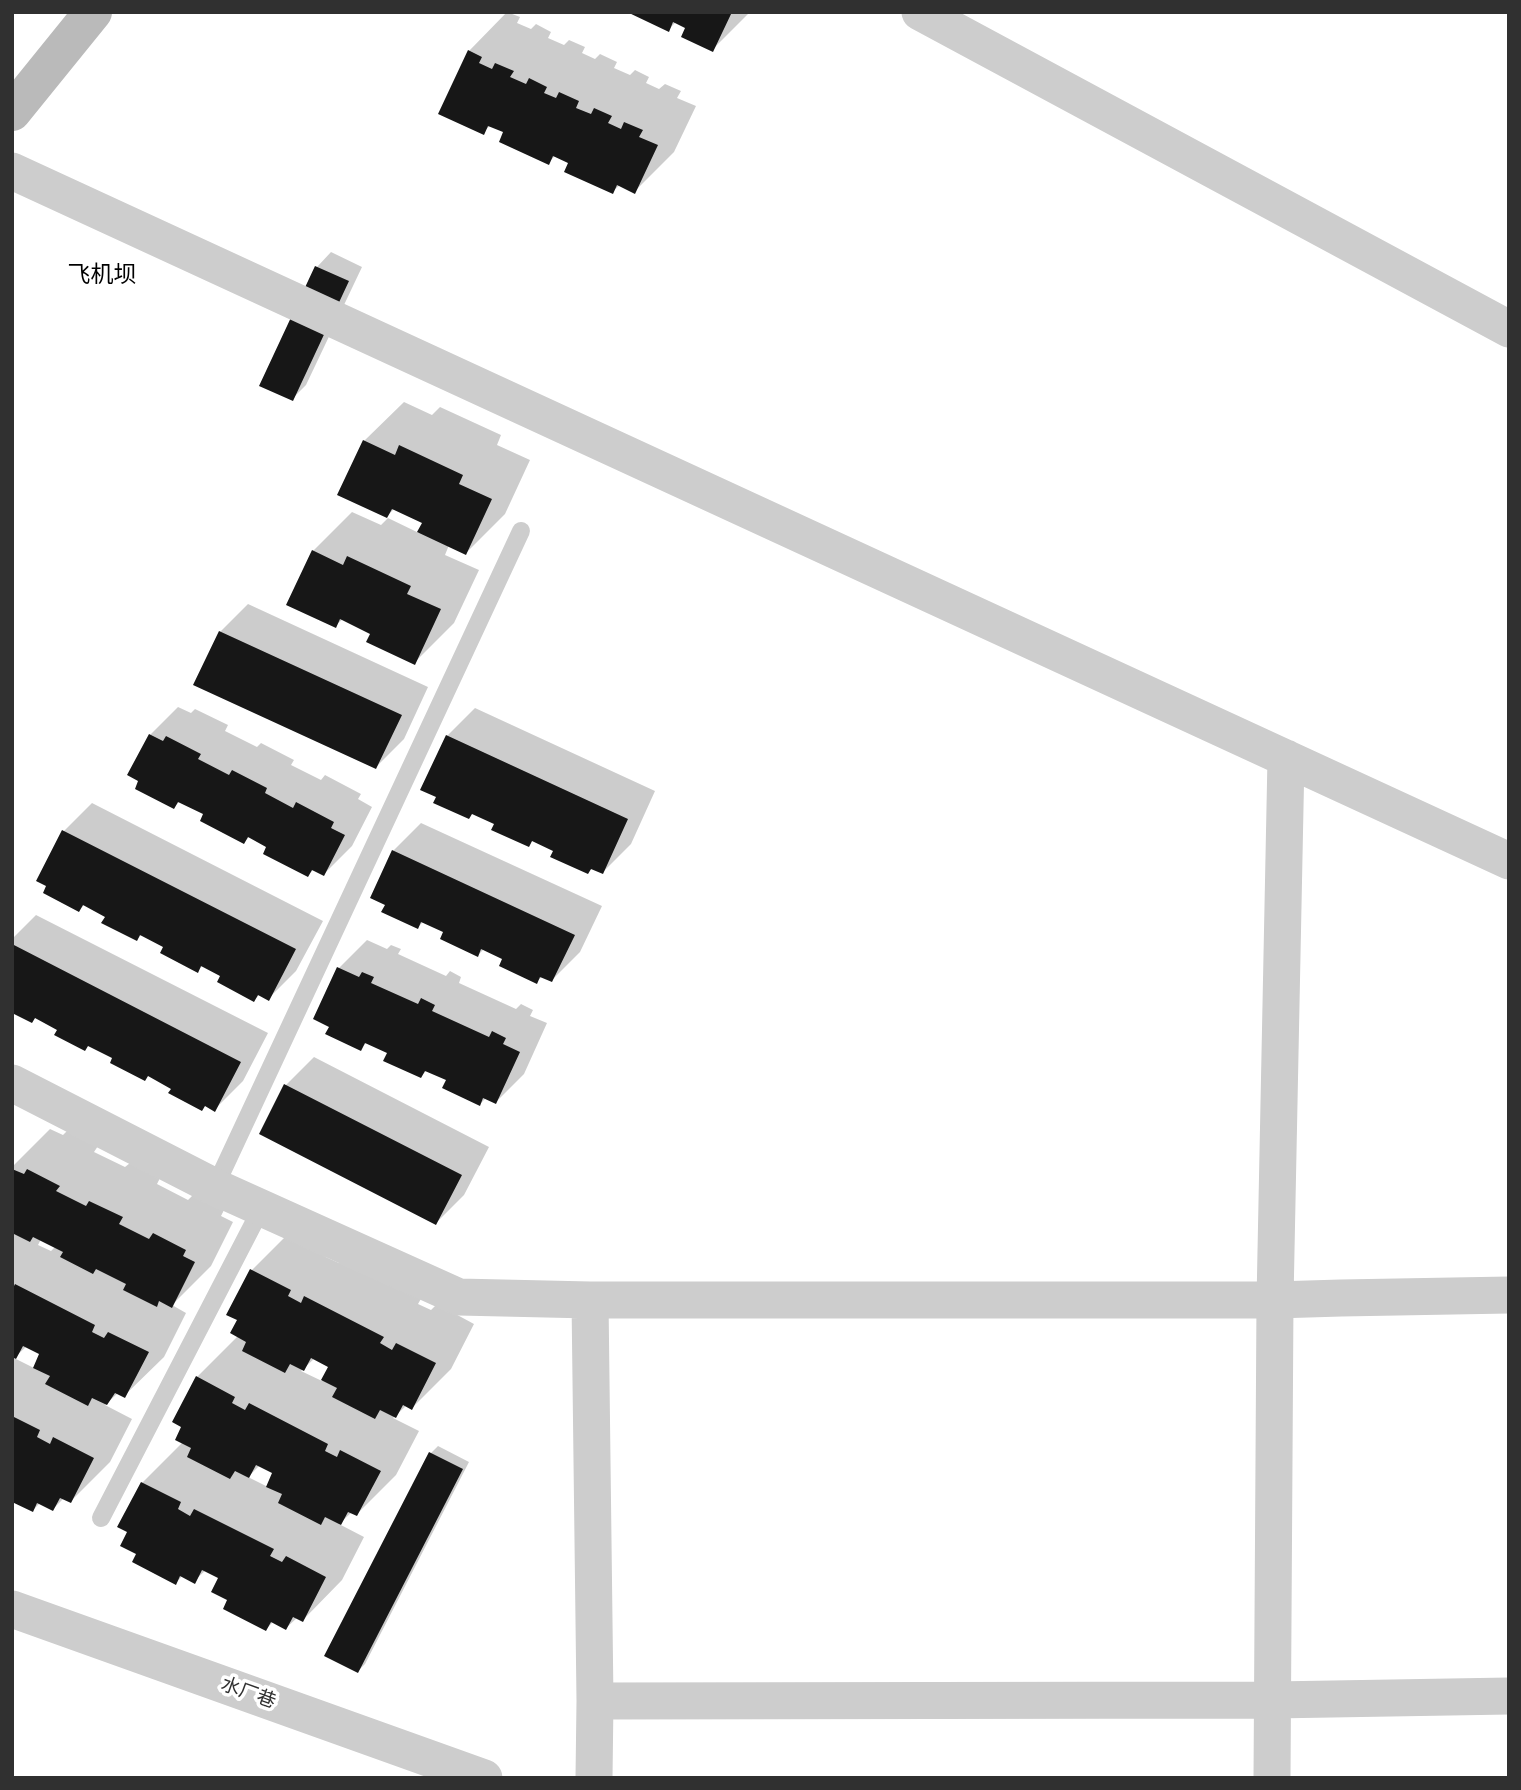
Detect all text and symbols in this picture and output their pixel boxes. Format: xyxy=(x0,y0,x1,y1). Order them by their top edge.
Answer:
district label: 飞机坝 xyxy=(68,262,136,290)
street label: 水厂巷 xyxy=(217,1674,279,1714)

